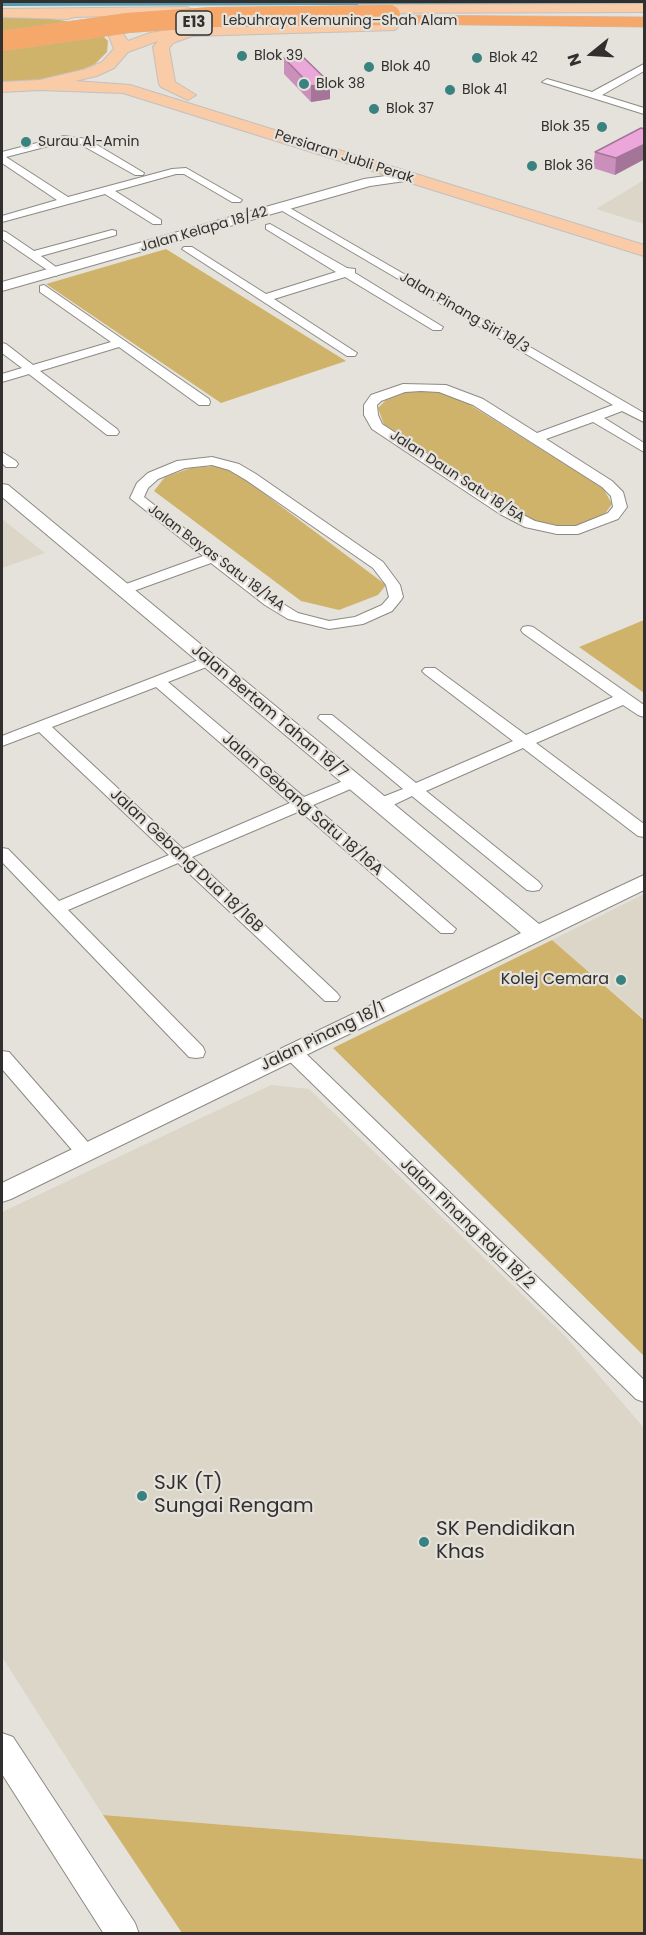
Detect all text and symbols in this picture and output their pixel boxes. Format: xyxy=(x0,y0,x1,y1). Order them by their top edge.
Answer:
road number: E13 xyxy=(176,11,212,35)
street label: Lebuhraya Kemuning–Shah Alam xyxy=(223,13,457,29)
north arrow xyxy=(562,24,622,84)
place label: Blok 39 xyxy=(254,48,303,64)
marker: Blok 39 xyxy=(235,49,249,63)
place label: Blok 42 xyxy=(489,50,538,66)
text: N xyxy=(562,50,587,69)
marker: Blok 42 xyxy=(470,51,484,65)
place label: Blok 40 xyxy=(381,59,431,75)
marker: Blok 40 xyxy=(362,60,376,74)
place label: Blok 38 xyxy=(316,76,365,92)
marker: Blok 38 xyxy=(297,77,311,91)
place label: Blok 41 xyxy=(462,82,507,98)
marker: Blok 41 xyxy=(443,83,457,97)
place label: Blok 37 xyxy=(386,101,434,117)
marker: Blok 37 xyxy=(367,102,381,116)
place label: Blok 35 xyxy=(541,119,590,135)
marker: Blok 35 xyxy=(595,120,609,134)
street label: Persiaran Jubli Perak xyxy=(273,127,415,187)
place label: Surau Al-Amin xyxy=(38,134,139,150)
marker: Surau Al-Amin xyxy=(19,135,33,149)
place label: Blok 36 xyxy=(544,158,593,174)
marker: Blok 36 xyxy=(525,159,539,173)
street label: Jalan Kelapa 18/42 xyxy=(138,204,270,256)
street label: Jalan Pinang Siri 18/3 xyxy=(396,269,532,357)
street label: Jalan Daun Satu 18/5A xyxy=(387,427,527,527)
street label: Jalan Bayas Satu 18/14A xyxy=(144,501,288,615)
street label: Jalan Bertam Tahan 18/7 xyxy=(187,641,351,783)
street label: Jalan Gebang Satu 18/16A xyxy=(217,730,387,880)
street label: Jalan Gebang Dua 18/16B xyxy=(105,785,267,937)
place label: Kolej Cemara xyxy=(501,970,609,990)
marker: Kolej Cemara xyxy=(614,973,628,987)
street label: Jalan Pinang 18/1 xyxy=(258,999,388,1075)
street label: Jalan Pinang Raja 18/2 xyxy=(396,1155,538,1293)
place label: SJK (T) Sungai Rengam xyxy=(154,1472,314,1519)
marker: SJK (T) Sungai Rengam xyxy=(135,1489,149,1503)
place label: SK Pendidikan Khas xyxy=(436,1518,575,1565)
marker: SK Pendidikan Khas xyxy=(417,1535,431,1549)

